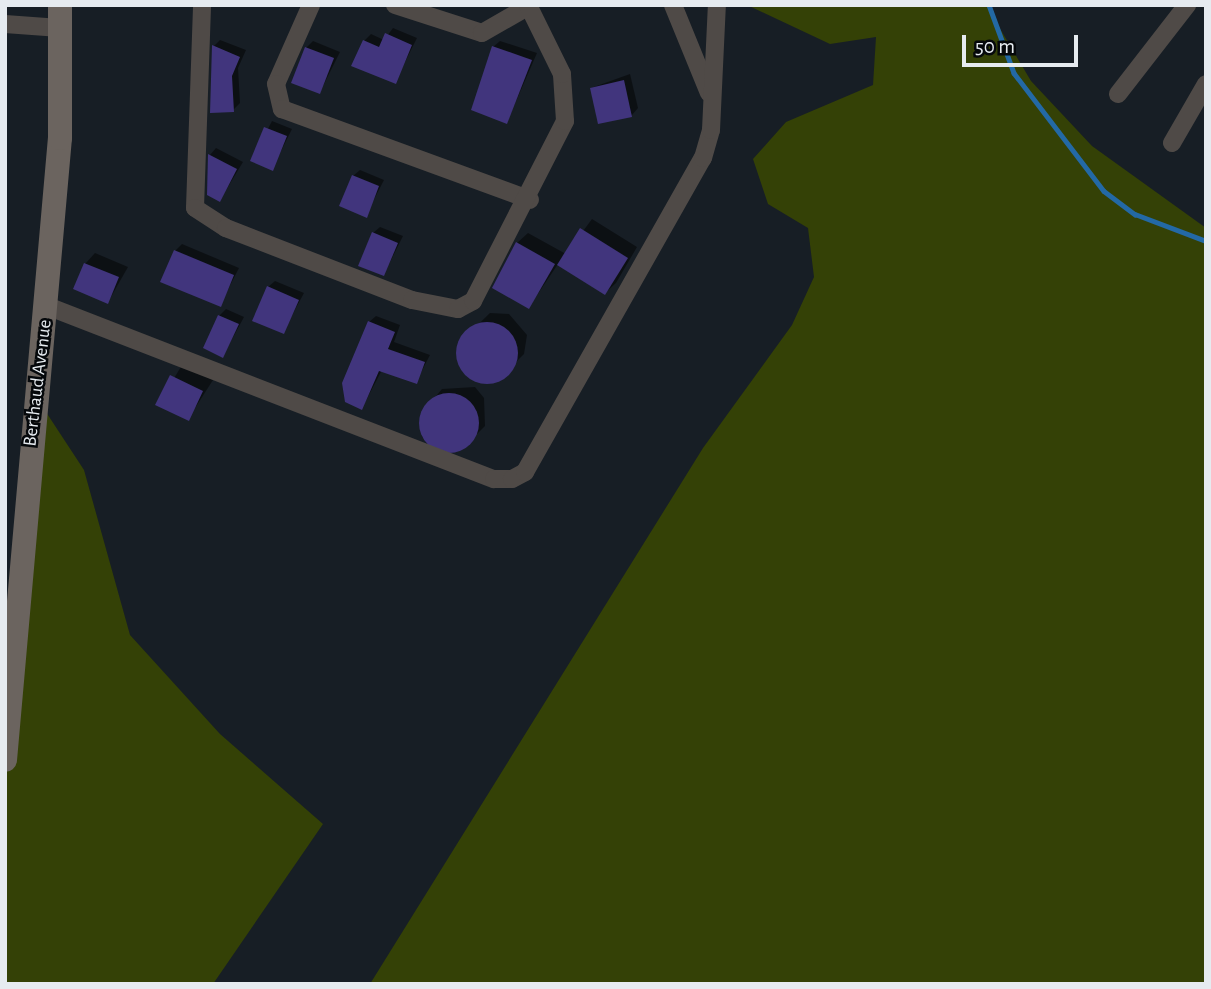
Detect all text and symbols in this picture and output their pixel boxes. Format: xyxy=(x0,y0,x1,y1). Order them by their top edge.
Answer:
scale bar xyxy=(966,21,1082,65)
text: 50 m xyxy=(975,36,1015,57)
street label: Berthaud Avenue xyxy=(19,318,57,448)

